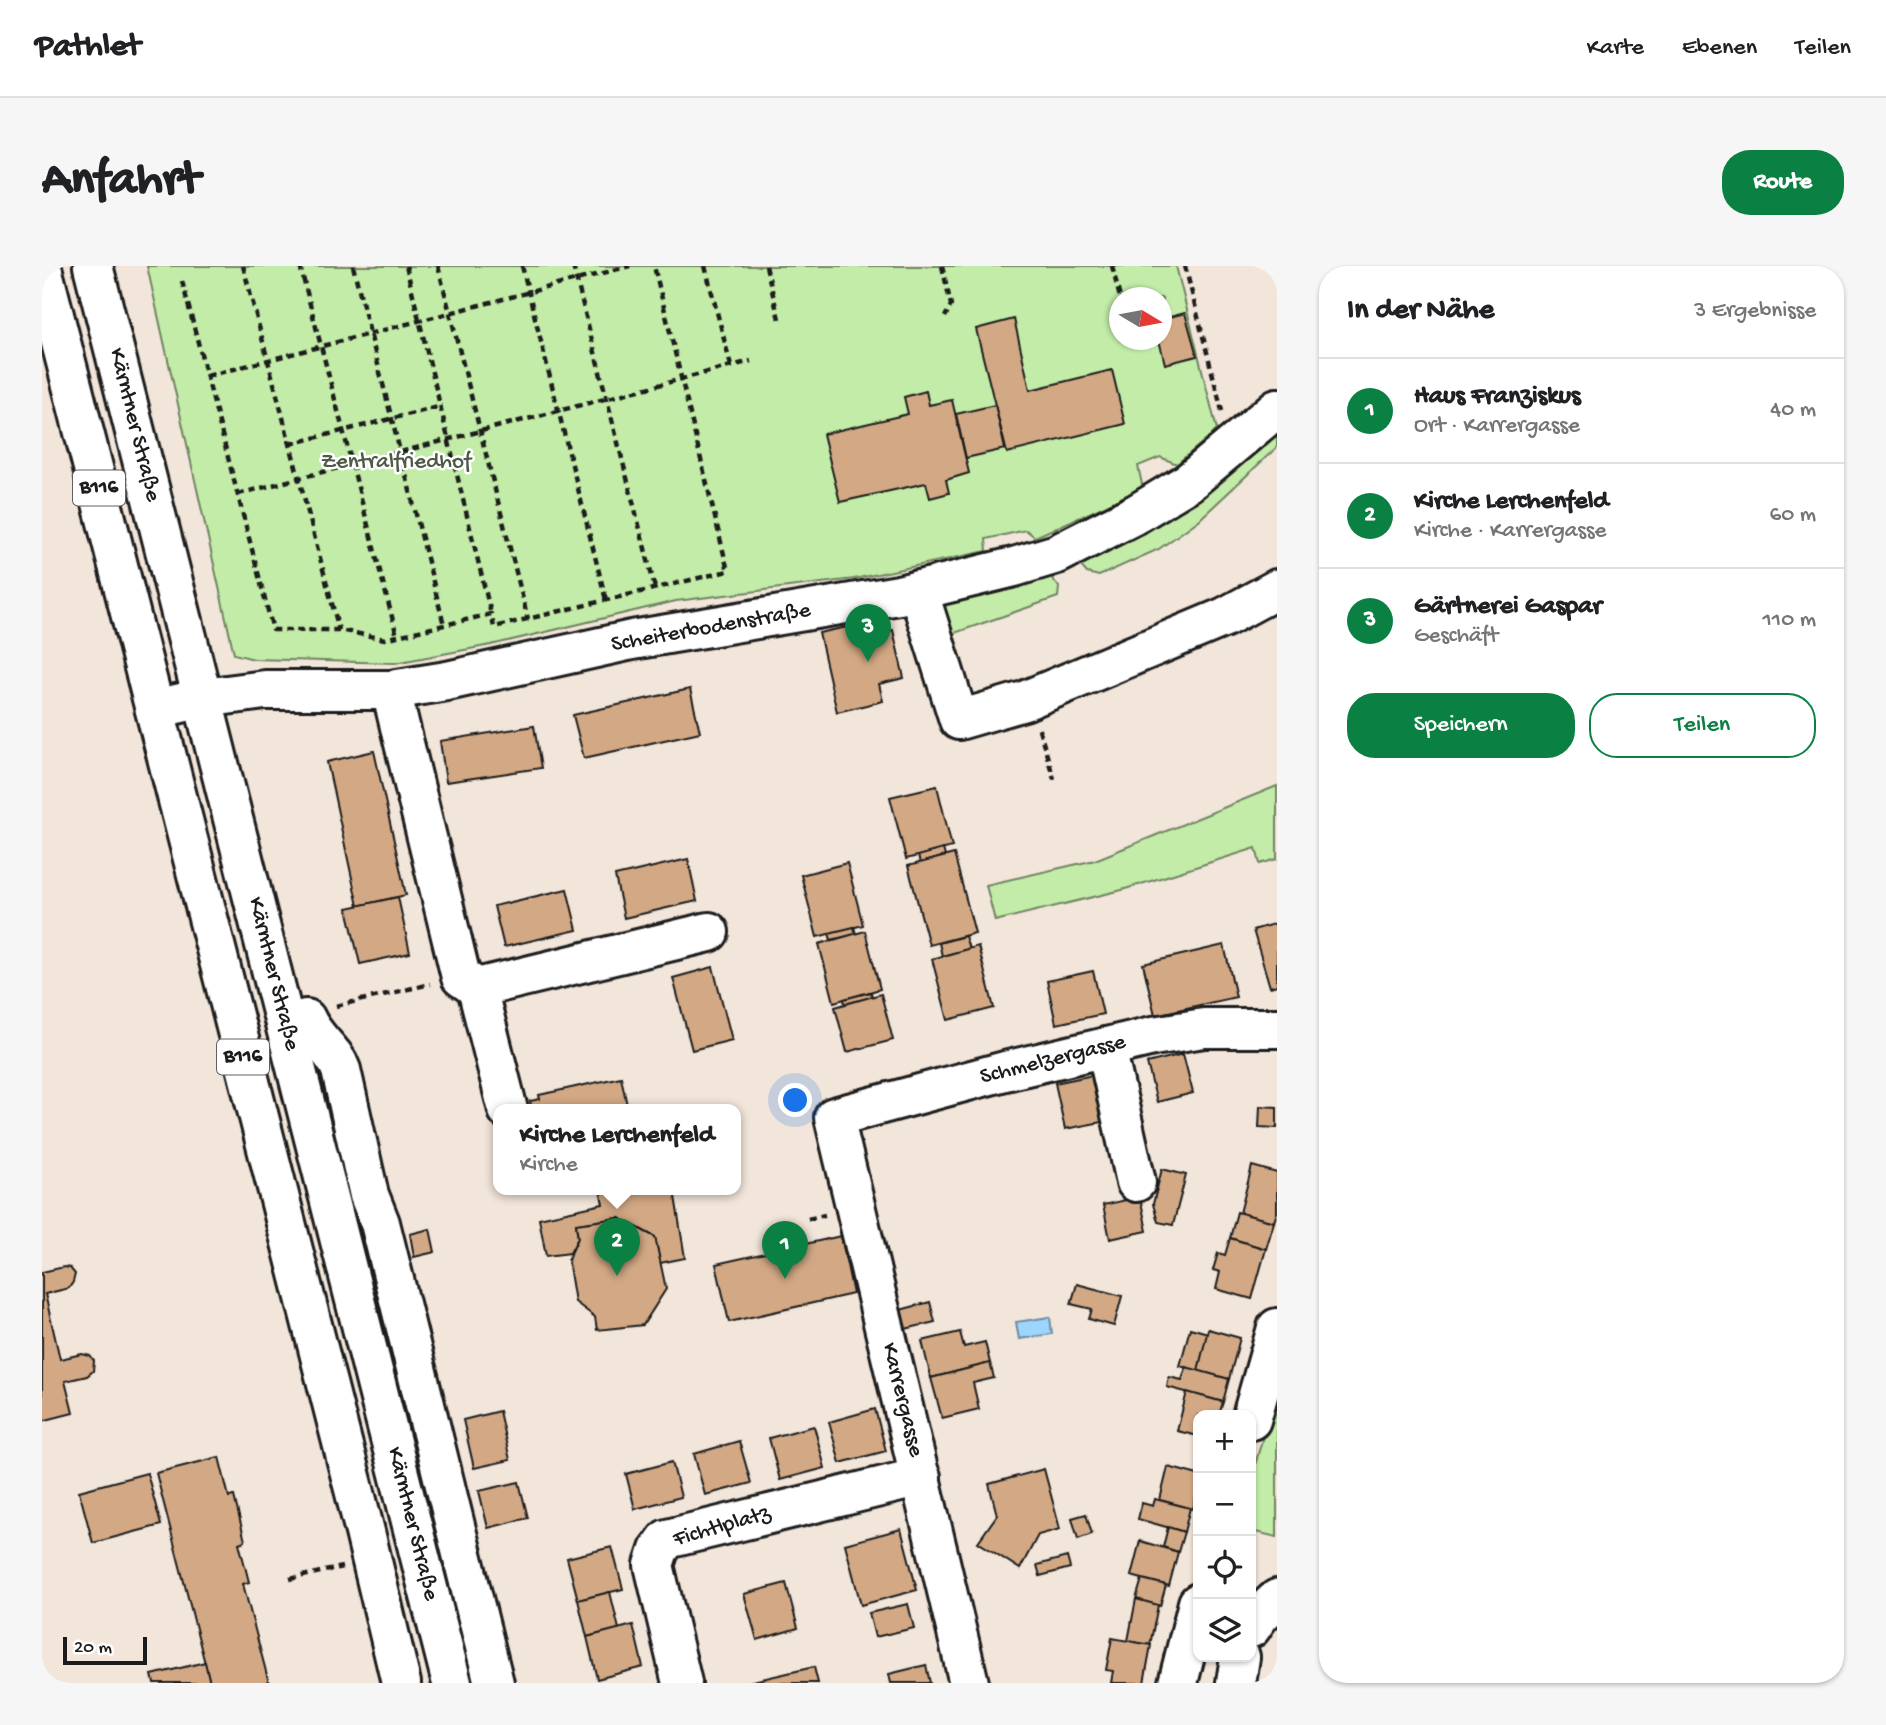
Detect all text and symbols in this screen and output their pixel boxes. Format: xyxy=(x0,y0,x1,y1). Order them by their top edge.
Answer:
text: Pathlet xyxy=(35,29,141,67)
text: Karte xyxy=(1587,34,1644,63)
text: Ebenen xyxy=(1682,34,1757,63)
text: Teilen xyxy=(1795,34,1851,63)
button: Route xyxy=(1722,150,1844,215)
text: Anfahrt xyxy=(42,153,200,211)
north arrow xyxy=(1109,287,1172,350)
text: In der Nähe xyxy=(1347,294,1494,329)
text: 3 Ergebnisse xyxy=(1694,298,1816,325)
street label: Kärntner Straße xyxy=(102,346,166,506)
text: Haus Franziskus xyxy=(1414,382,1581,413)
text: 1 xyxy=(1365,397,1375,424)
text: 40 m xyxy=(1770,397,1816,424)
text: Ort · Karrergasse xyxy=(1414,413,1580,440)
park label: Zentralfriedhof xyxy=(321,449,473,476)
road number: B116 xyxy=(73,470,125,506)
text: Kirche Lerchenfeld xyxy=(1414,487,1609,518)
text: 2 xyxy=(1364,502,1376,529)
text: 60 m xyxy=(1770,502,1816,529)
text: Kirche · Karrergasse xyxy=(1414,518,1606,545)
text: Gärtnerei Gaspar xyxy=(1414,592,1602,623)
street label: Scheiterbodenstraße xyxy=(609,597,814,659)
pin: 3 xyxy=(845,604,891,662)
text: 3 xyxy=(1364,607,1376,634)
text: 110 m xyxy=(1763,607,1816,634)
text: Geschäft xyxy=(1414,623,1498,650)
button: Speichern xyxy=(1347,693,1575,758)
button: Teilen xyxy=(1589,693,1816,758)
street label: Kärntner Straße xyxy=(241,895,305,1055)
street label: Schmelzergasse xyxy=(977,1029,1130,1091)
road number: B116 xyxy=(217,1040,269,1074)
your location xyxy=(778,1083,812,1117)
popup xyxy=(493,1104,741,1195)
text: Kirche Lerchenfeld xyxy=(520,1121,714,1152)
text: Kirche xyxy=(520,1152,578,1179)
pin: 2 xyxy=(594,1218,640,1276)
pin: 1 xyxy=(762,1221,808,1279)
street label: Karrergasse xyxy=(875,1340,929,1461)
map controls xyxy=(1193,1410,1256,1662)
button: + xyxy=(1193,1410,1256,1473)
street label: Kärntner Straße xyxy=(380,1445,444,1605)
button: − xyxy=(1193,1473,1256,1536)
street label: Fichtlplatz xyxy=(669,1500,775,1554)
button: locate xyxy=(1193,1536,1256,1599)
button: layers xyxy=(1193,1599,1256,1662)
scale bar xyxy=(63,1634,147,1666)
text: 20 m xyxy=(74,1637,112,1660)

